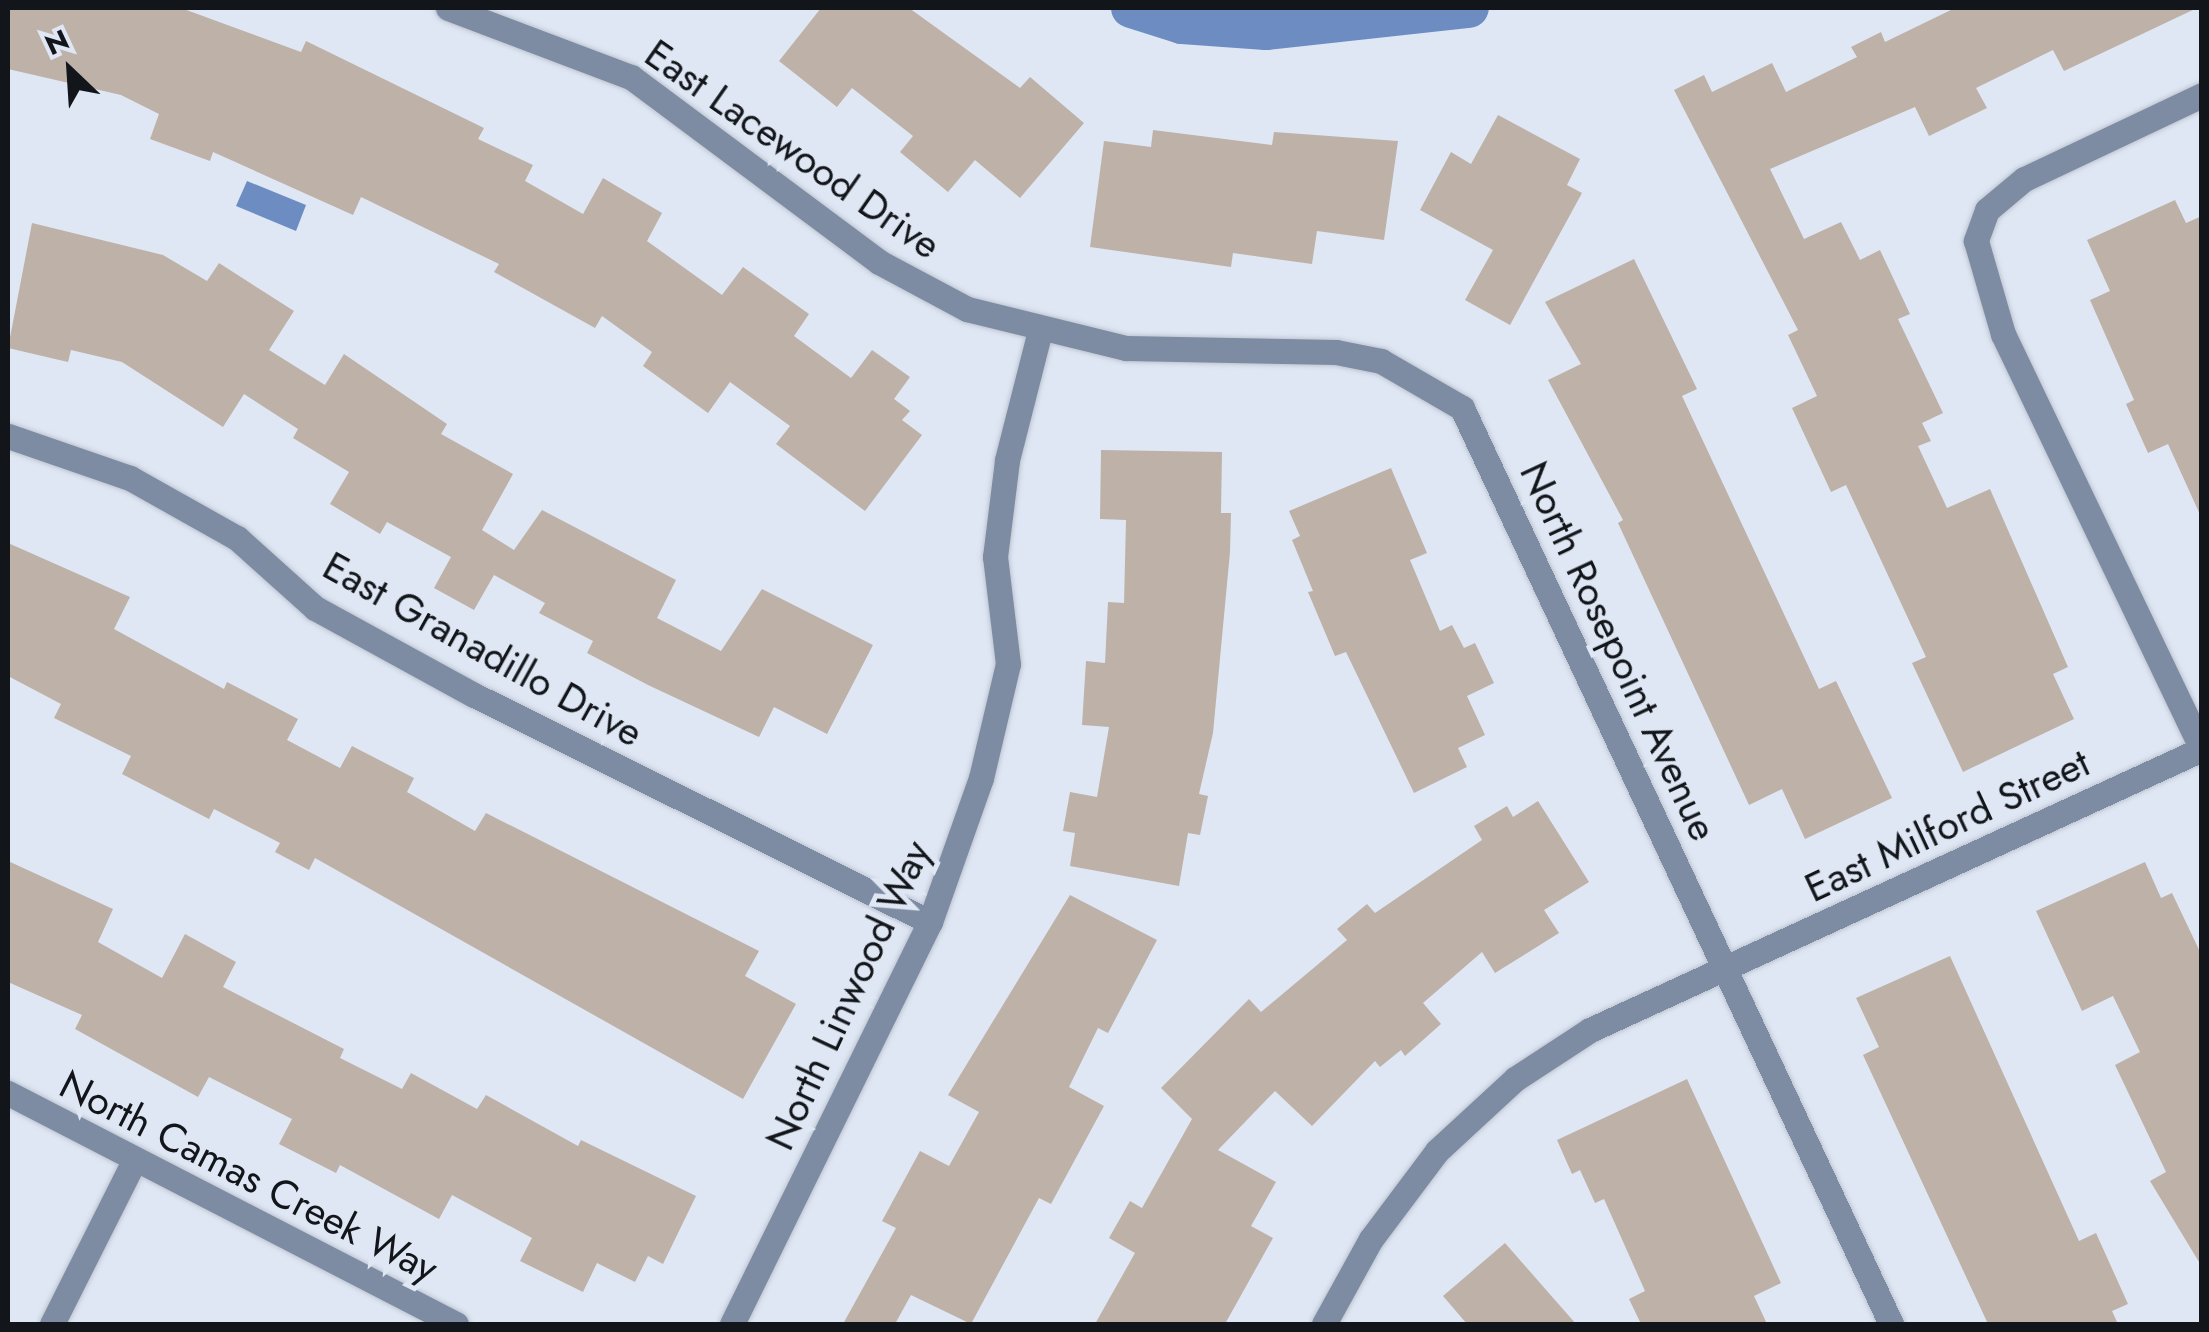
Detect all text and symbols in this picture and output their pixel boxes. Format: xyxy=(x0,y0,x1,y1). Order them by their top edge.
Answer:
text: N xyxy=(38,19,76,66)
north arrow xyxy=(20,20,120,120)
street label: East Lacewood Drive xyxy=(636,29,950,269)
street label: North Rosepoint Avenue xyxy=(1510,454,1728,848)
street label: East Granadillo Drive xyxy=(315,541,651,757)
street label: East Milford Street xyxy=(1797,738,2097,912)
street label: North Linwood Way xyxy=(755,833,941,1157)
street label: North Camas Creek Way xyxy=(52,1060,446,1292)

